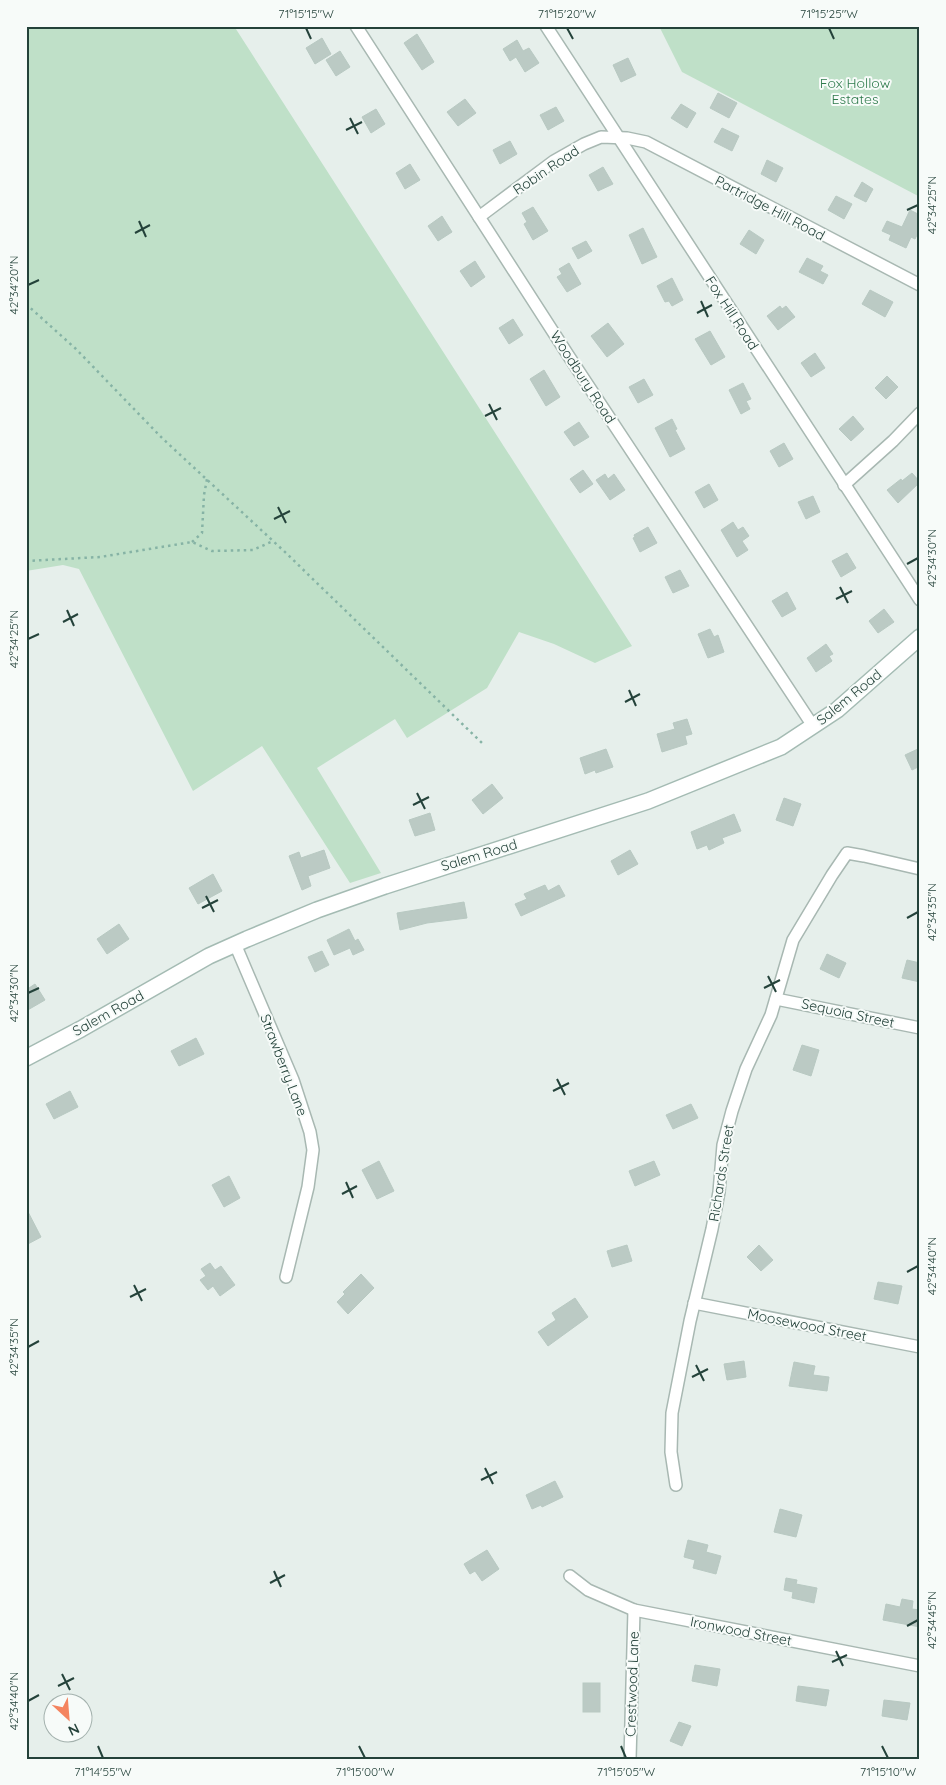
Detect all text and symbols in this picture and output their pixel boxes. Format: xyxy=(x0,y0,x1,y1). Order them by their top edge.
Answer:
text: 71°15'15"W xyxy=(278,6,334,21)
text: 71°15'20"W xyxy=(538,6,597,21)
text: 71°15'25"W xyxy=(800,6,858,21)
park label: Fox Hollow Estates xyxy=(820,74,891,108)
street label: Robin Road xyxy=(510,141,582,199)
street label: Partridge Hill Road xyxy=(712,171,828,245)
text: 42°34'25"N xyxy=(924,176,939,234)
text: 42°34'20"N xyxy=(6,255,21,315)
street label: Fox Hill Road xyxy=(701,273,763,353)
street label: Woodbury Road xyxy=(546,327,620,427)
text: 42°34'30"N xyxy=(924,529,939,587)
text: 42°34'25"N xyxy=(6,610,21,668)
street label: Salem Road xyxy=(813,665,885,729)
street label: Salem Road xyxy=(439,835,519,875)
text: 42°34'35"N xyxy=(924,883,939,941)
text: 42°34'30"N xyxy=(6,964,21,1022)
street label: Salem Road xyxy=(69,986,147,1040)
street label: Sequoia Street xyxy=(800,994,896,1032)
street label: Strawberry Lane xyxy=(256,1012,312,1119)
street label: Richards Street xyxy=(704,1123,738,1223)
text: 42°34'40"N xyxy=(924,1237,939,1295)
street label: Moosewood Street xyxy=(746,1305,868,1345)
text: 42°34'35"N xyxy=(6,1318,21,1376)
text: 42°34'45"N xyxy=(924,1591,939,1649)
street label: Ironwood Street xyxy=(689,1612,794,1650)
street label: Crestwood Lane xyxy=(621,1631,643,1737)
text: 42°34'40"N xyxy=(6,1672,21,1730)
north arrow xyxy=(42,1692,92,1742)
text: N xyxy=(65,1719,82,1740)
text: 71°14'55"W xyxy=(74,1764,132,1779)
text: 71°15'00"W xyxy=(336,1764,395,1779)
text: 71°15'05"W xyxy=(597,1764,656,1779)
text: 71°15'10"W xyxy=(860,1764,917,1779)

